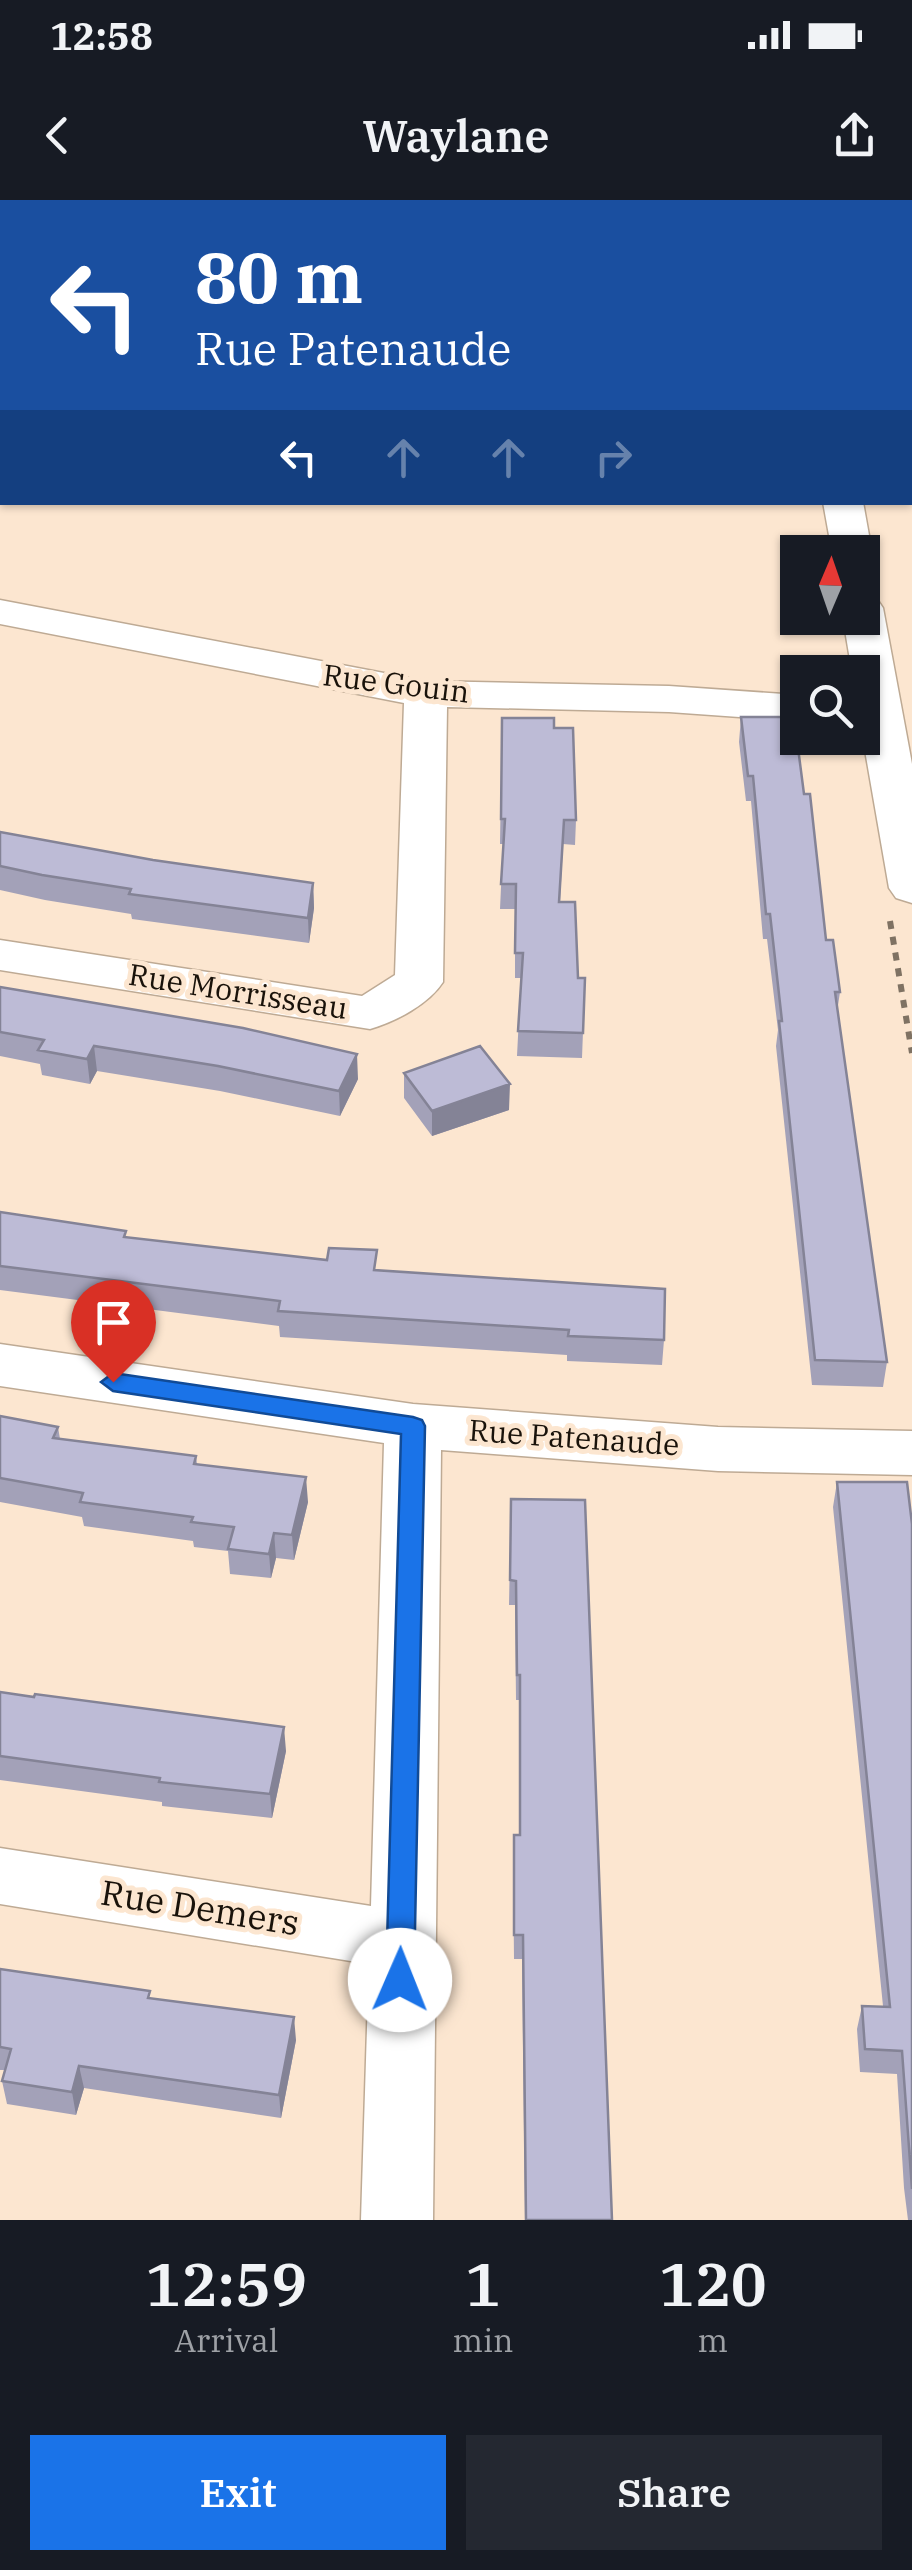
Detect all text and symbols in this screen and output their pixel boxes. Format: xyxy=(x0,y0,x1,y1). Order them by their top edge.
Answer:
text: 12:58 xyxy=(50,11,153,60)
text: Waylane xyxy=(362,106,550,164)
icon: back xyxy=(30,108,85,163)
icon: share xyxy=(827,108,882,163)
text: 80 m xyxy=(195,231,363,322)
icon: left xyxy=(30,240,160,370)
text: Rue Patenaude xyxy=(195,319,511,377)
icon: left xyxy=(271,430,326,485)
icon: ahead xyxy=(376,430,431,485)
icon: ahead xyxy=(481,430,536,485)
icon: right xyxy=(586,430,641,485)
north arrow xyxy=(780,535,880,635)
map controls xyxy=(780,535,880,755)
street label: Rue Gouin xyxy=(321,654,472,711)
button: search xyxy=(780,655,880,755)
street label: Rue Morrisseau xyxy=(126,954,350,1027)
pin xyxy=(71,1280,156,1383)
icon: arrive xyxy=(86,1295,141,1350)
street label: Rue Patenaude xyxy=(468,1410,681,1463)
street label: Rue Demers xyxy=(98,1869,303,1945)
position arrow xyxy=(348,1928,452,2032)
text: 12:59 xyxy=(145,2244,307,2323)
text: 1 xyxy=(465,2244,501,2323)
text: 120 xyxy=(659,2244,767,2323)
text: Arrival xyxy=(174,2319,278,2361)
text: min xyxy=(452,2319,513,2361)
text: m xyxy=(697,2319,728,2361)
button: Exit xyxy=(30,2435,446,2550)
button: Share xyxy=(466,2435,882,2550)

